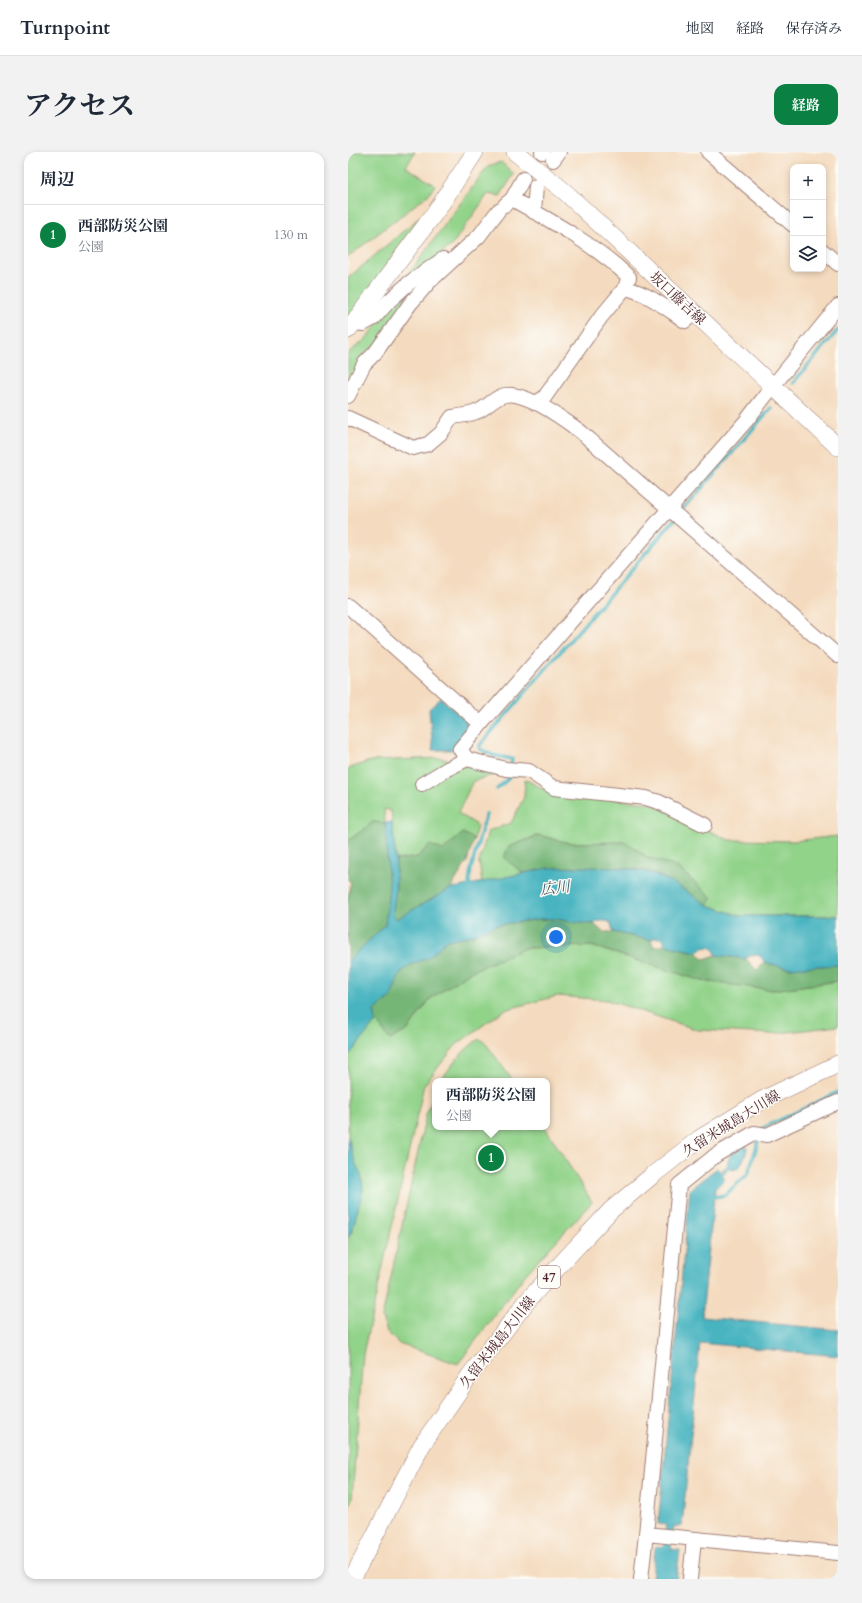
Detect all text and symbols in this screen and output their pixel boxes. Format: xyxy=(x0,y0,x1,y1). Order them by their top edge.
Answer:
text: Turnpoint xyxy=(20,15,110,41)
text: 地図 xyxy=(686,19,714,38)
text: 経路 xyxy=(736,19,764,38)
text: 保存済み xyxy=(786,19,842,38)
button: 経路 xyxy=(774,84,838,125)
text: アクセス xyxy=(24,87,135,125)
map controls xyxy=(790,164,826,272)
button: + xyxy=(790,164,826,200)
text: 周辺 xyxy=(40,168,74,191)
button: − xyxy=(790,200,826,236)
text: 西部防災公園 xyxy=(78,216,168,236)
text: 1 xyxy=(50,226,56,244)
text: 130 m xyxy=(274,226,308,244)
button: layers xyxy=(790,236,826,272)
text: 公園 xyxy=(78,238,104,256)
street label: 坂口藤吉線 xyxy=(646,268,710,329)
water label: 広川 xyxy=(539,876,573,900)
your location xyxy=(546,927,566,947)
popup xyxy=(432,1078,550,1130)
text: 西部防災公園 xyxy=(446,1085,536,1105)
street label: 久留米城島大川線 xyxy=(679,1086,784,1161)
text: 公園 xyxy=(446,1107,472,1125)
pin: 1 xyxy=(478,1143,504,1173)
road number: 47 xyxy=(538,1266,560,1288)
street label: 久留米城島大川線 xyxy=(455,1292,539,1392)

